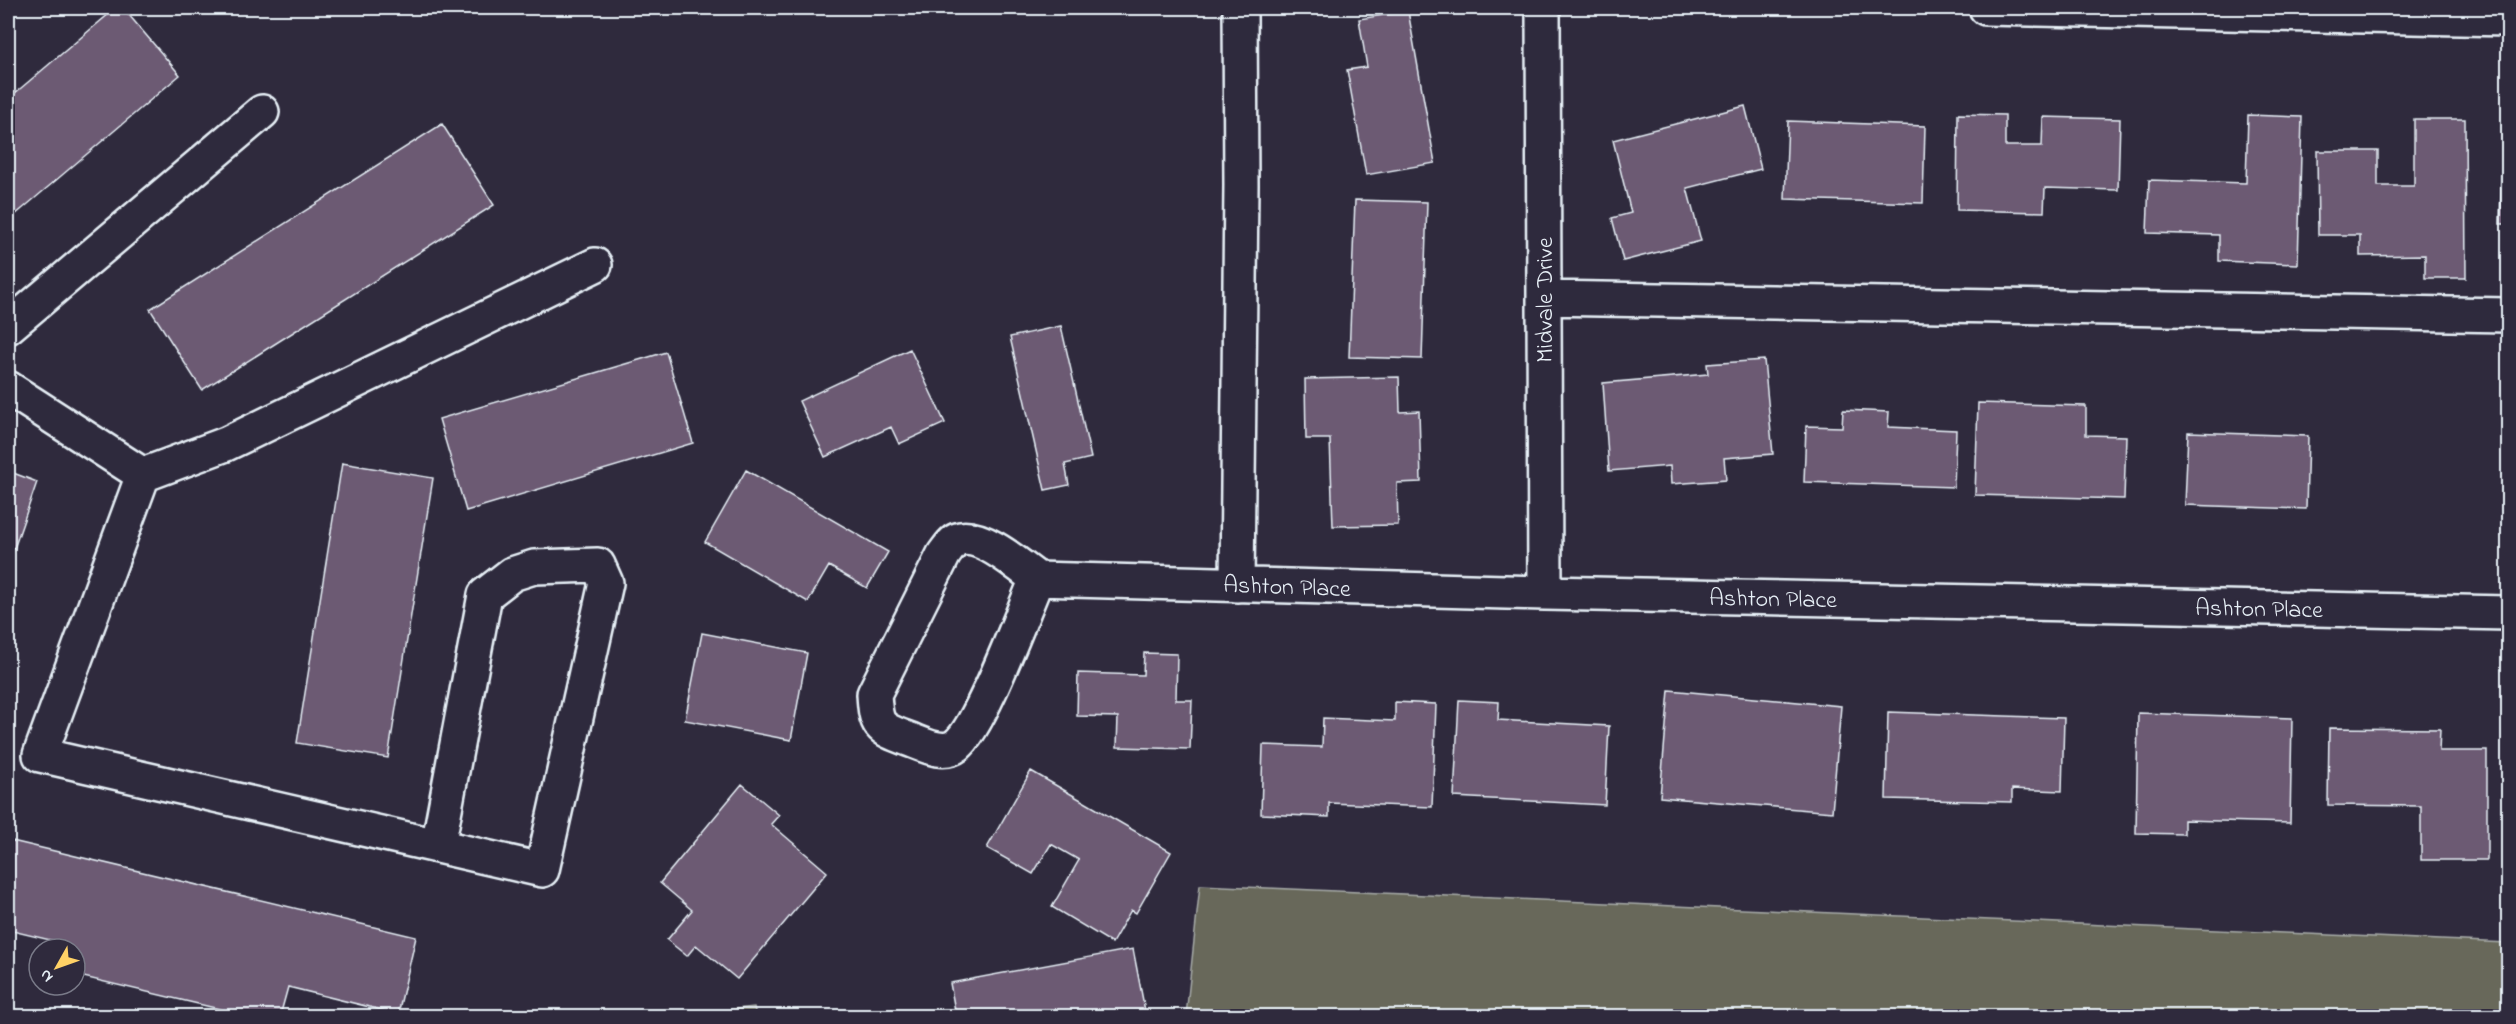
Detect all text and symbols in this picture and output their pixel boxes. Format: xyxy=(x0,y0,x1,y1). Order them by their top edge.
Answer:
street label: Midvale Drive xyxy=(1529,237,1564,363)
street label: Ashton Place xyxy=(1223,569,1352,608)
street label: Ashton Place xyxy=(1709,582,1837,619)
street label: Ashton Place xyxy=(2195,592,2323,629)
north arrow xyxy=(27,937,87,997)
text: N xyxy=(34,963,60,987)

